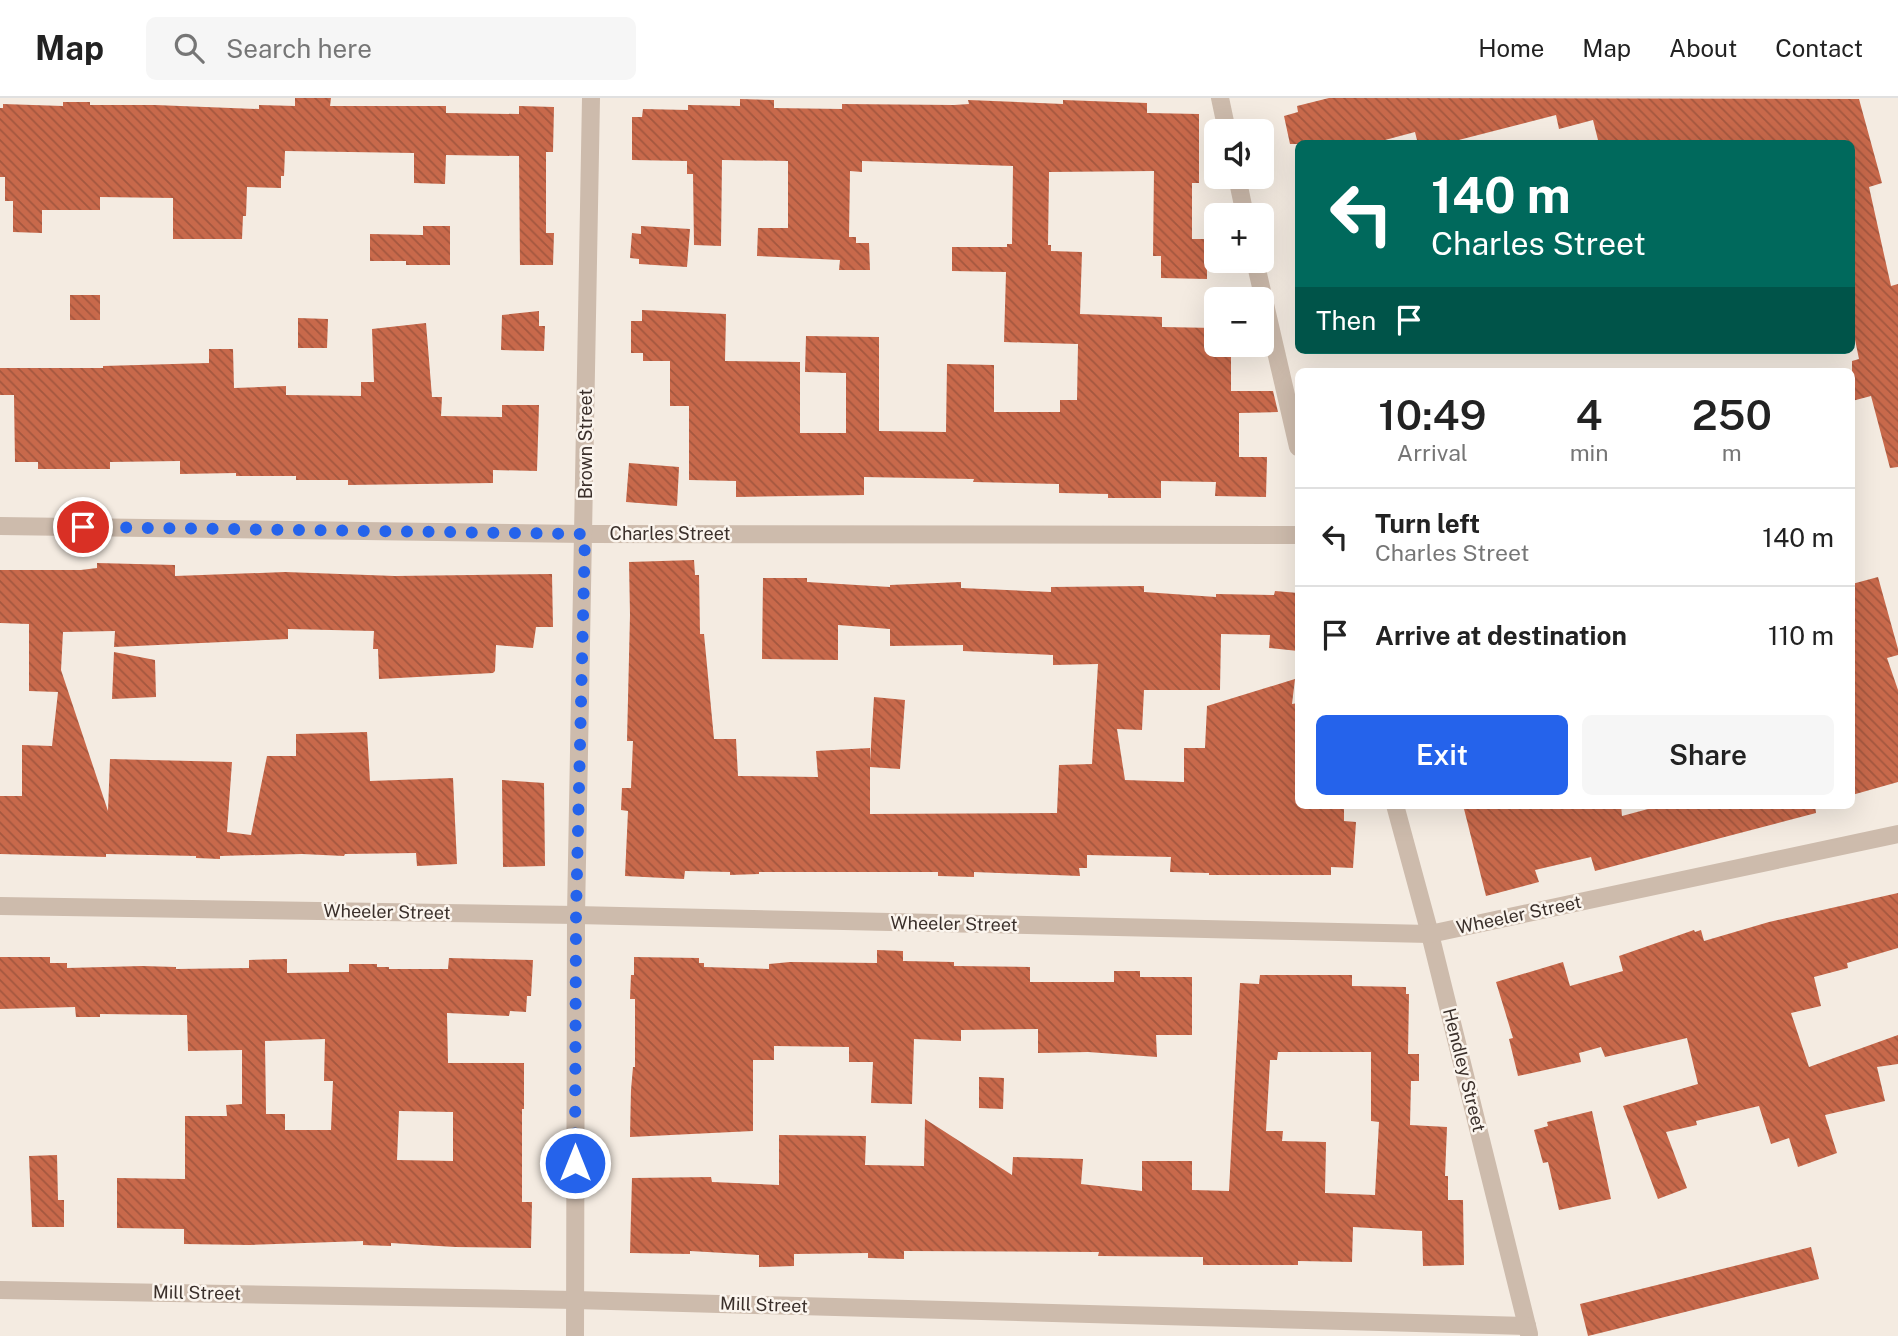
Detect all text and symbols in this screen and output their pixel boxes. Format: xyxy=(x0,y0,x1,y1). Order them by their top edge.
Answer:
search box xyxy=(146,17,636,80)
text: Map xyxy=(35,29,104,67)
icon: search xyxy=(170,29,208,67)
text: Search here xyxy=(226,33,372,64)
text: Home xyxy=(1478,34,1544,62)
text: Map xyxy=(1582,34,1631,62)
text: About xyxy=(1669,34,1737,62)
text: Contact xyxy=(1775,34,1863,62)
map controls xyxy=(1204,119,1274,357)
button: sound xyxy=(1204,119,1274,189)
text: 140 m xyxy=(1431,166,1571,224)
icon: left xyxy=(1316,168,1407,259)
button: + xyxy=(1204,203,1274,273)
text: Charles Street xyxy=(1431,225,1646,262)
button: − xyxy=(1204,287,1274,357)
icon: arrive xyxy=(1390,301,1428,339)
text: Then xyxy=(1316,305,1376,336)
street label: Brown Street xyxy=(575,389,596,499)
text: 10:49 xyxy=(1378,390,1486,439)
text: 4 xyxy=(1576,390,1603,439)
text: 250 xyxy=(1692,390,1772,439)
text: Arrival xyxy=(1397,439,1468,466)
text: min xyxy=(1570,439,1609,466)
text: m xyxy=(1722,439,1742,466)
pin xyxy=(53,497,113,557)
icon: arrive xyxy=(64,508,102,546)
text: Turn left xyxy=(1375,508,1480,539)
icon: left xyxy=(1316,518,1354,556)
text: 140 m xyxy=(1762,522,1834,553)
street label: Charles Street xyxy=(610,523,730,544)
text: Charles Street xyxy=(1375,539,1529,566)
icon: arrive xyxy=(1316,616,1354,654)
text: Arrive at destination xyxy=(1375,620,1627,651)
text: 110 m xyxy=(1768,620,1834,651)
button: Exit xyxy=(1316,715,1568,795)
button: Share xyxy=(1582,715,1834,795)
street label: Wheeler Street xyxy=(1455,891,1583,938)
street label: Wheeler Street xyxy=(323,900,451,923)
street label: Wheeler Street xyxy=(890,912,1018,935)
street label: Hendley Street xyxy=(1439,1006,1490,1134)
position arrow xyxy=(538,1126,612,1200)
street label: Mill Street xyxy=(153,1281,241,1304)
street label: Mill Street xyxy=(720,1292,808,1317)

